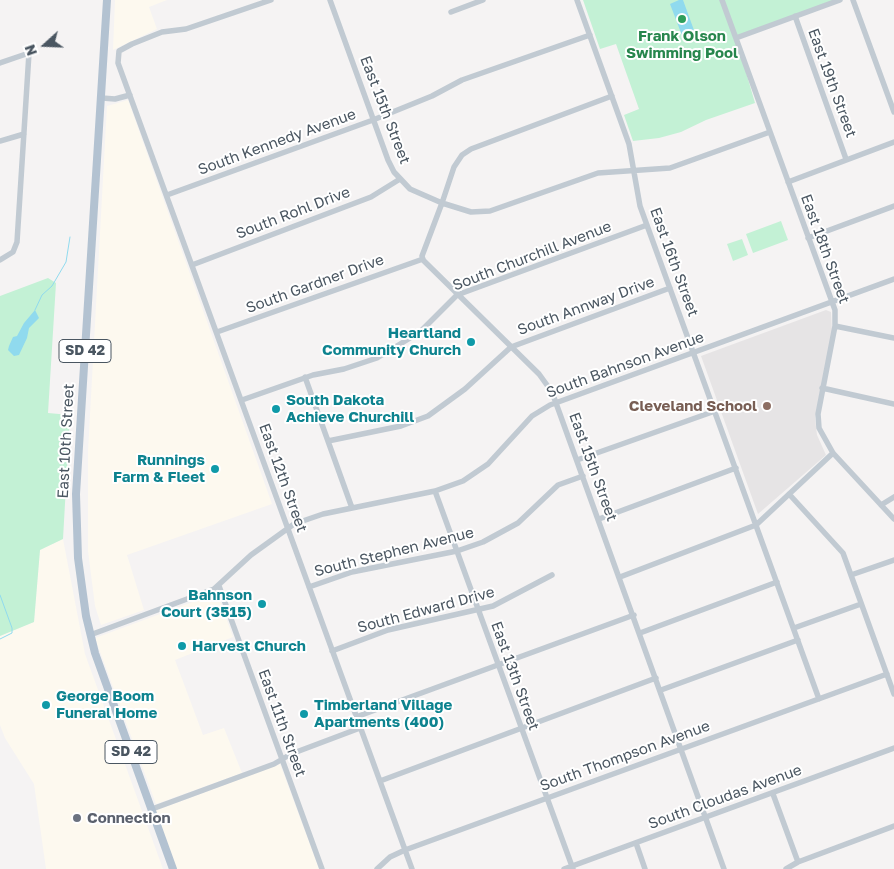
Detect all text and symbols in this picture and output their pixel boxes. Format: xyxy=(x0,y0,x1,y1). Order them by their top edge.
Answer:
marker: Frank Olson Swimming Pool xyxy=(676,13,688,25)
north arrow xyxy=(20,20,70,70)
street label: East 19th Street xyxy=(804,26,860,140)
place label: Frank Olson Swimming Pool xyxy=(626,27,738,62)
text: N xyxy=(21,42,40,58)
street label: East 15th Street xyxy=(356,53,414,167)
street label: South Kennedy Avenue xyxy=(196,105,358,179)
street label: South Rohl Drive xyxy=(233,183,353,243)
street label: East 18th Street xyxy=(797,192,853,306)
street label: East 16th Street xyxy=(646,205,702,319)
street label: South Churchill Avenue xyxy=(450,217,614,295)
street label: South Gardner Drive xyxy=(244,251,386,317)
street label: South Annway Drive xyxy=(515,273,657,339)
place label: Heartland Community Church xyxy=(322,324,461,359)
street label: South Bahnson Avenue xyxy=(544,328,706,402)
marker: Heartland Community Church xyxy=(465,336,477,348)
road number: SD 42 xyxy=(59,340,111,362)
street label: East 10th Street xyxy=(54,383,78,499)
place label: South Dakota Achieve Churchill xyxy=(286,391,414,426)
place label: Cleveland School xyxy=(629,397,757,415)
marker: Cleveland School xyxy=(761,400,773,412)
marker: South Dakota Achieve Churchill xyxy=(270,403,282,415)
street label: East 15th Street xyxy=(565,410,621,524)
street label: East 12th Street xyxy=(255,421,311,535)
place label: Runnings Farm & Fleet xyxy=(113,451,205,486)
marker: Runnings Farm & Fleet xyxy=(209,463,221,475)
street label: South Stephen Avenue xyxy=(312,523,476,581)
street label: South Edward Drive xyxy=(356,583,496,637)
place label: Bahnson Court (3515) xyxy=(161,586,252,621)
marker: Bahnson Court (3515) xyxy=(256,598,268,610)
street label: East 13th Street xyxy=(487,619,543,733)
place label: Harvest Church xyxy=(192,637,306,655)
marker: Harvest Church xyxy=(176,640,188,652)
street label: East 11th Street xyxy=(254,667,310,779)
place label: George Boom Funeral Home xyxy=(56,687,157,722)
place label: Timberland Village Apartments (400) xyxy=(314,696,452,731)
marker: George Boom Funeral Home xyxy=(40,699,52,711)
marker: Timberland Village Apartments (400) xyxy=(298,708,310,720)
street label: South Thompson Avenue xyxy=(538,717,712,795)
road number: SD 42 xyxy=(105,740,157,764)
street label: South Cloudas Avenue xyxy=(646,761,804,833)
place label: Connection xyxy=(87,809,170,827)
marker: Connection xyxy=(71,812,83,824)

